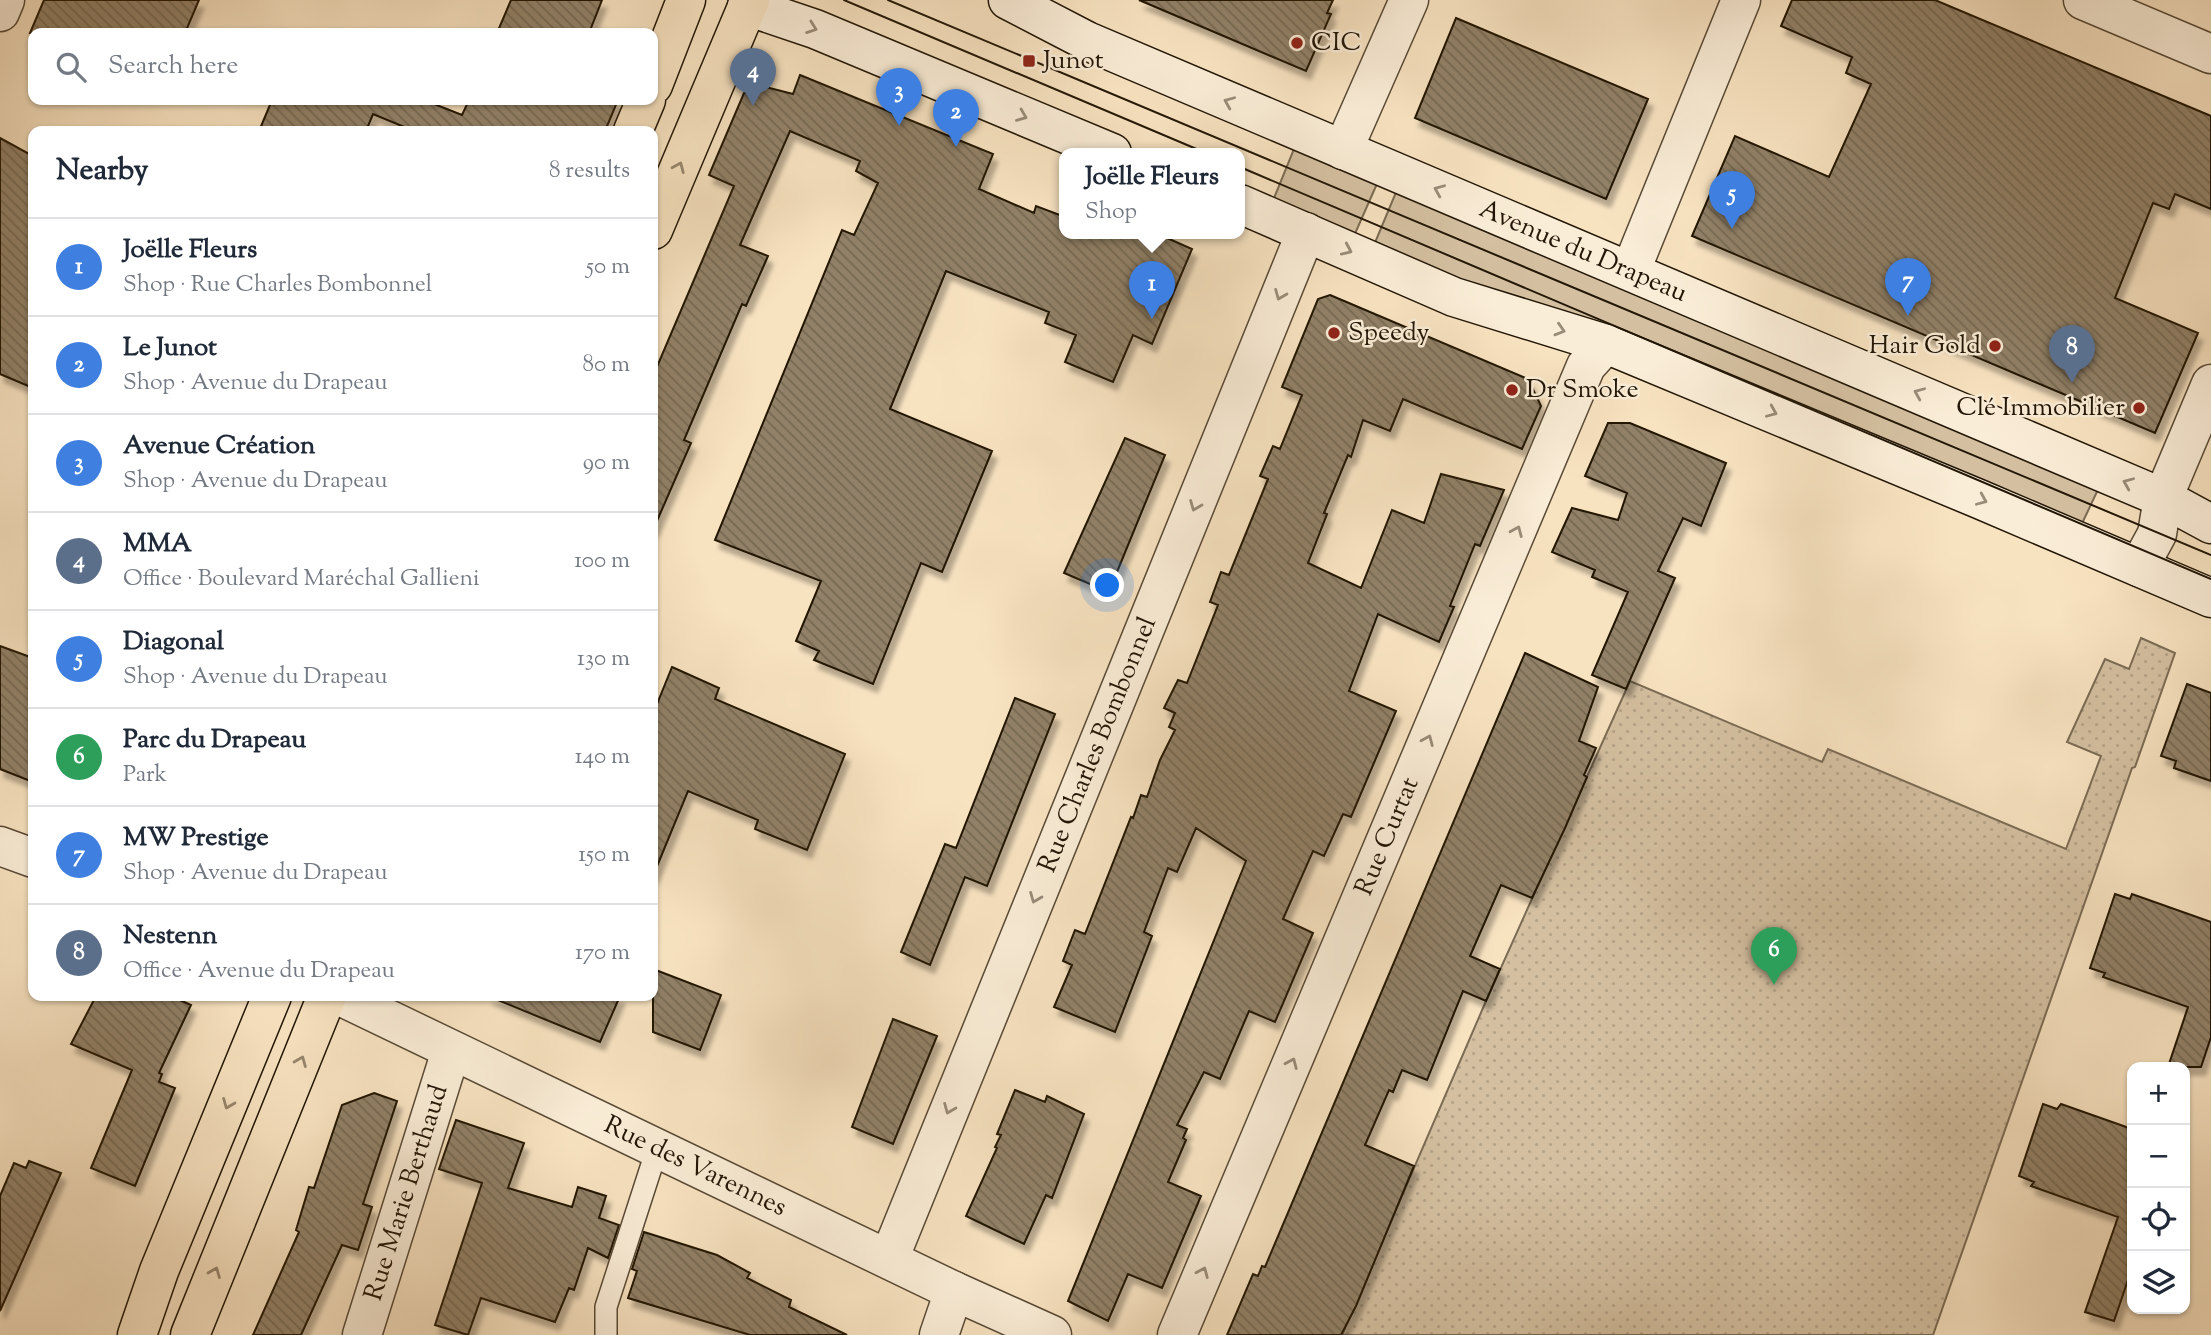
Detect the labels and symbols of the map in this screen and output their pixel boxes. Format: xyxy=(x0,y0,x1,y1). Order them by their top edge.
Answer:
one-way arrow xyxy=(805,20,818,34)
place label: CIC xyxy=(1311,25,1362,62)
marker: CIC xyxy=(1289,35,1305,51)
place label: Junot xyxy=(1041,43,1104,80)
pin: 4 xyxy=(730,48,776,106)
marker: Junot xyxy=(1021,53,1037,69)
pin: 3 xyxy=(876,68,922,126)
pin: 2 xyxy=(933,89,979,147)
one-way arrow xyxy=(1224,96,1236,110)
one-way arrow xyxy=(1015,108,1027,122)
one-way arrow xyxy=(671,162,685,174)
pin: 5 xyxy=(1709,171,1755,229)
one-way arrow xyxy=(1433,184,1445,198)
street label: Avenue du Drapeau xyxy=(1473,191,1693,312)
one-way arrow xyxy=(1340,242,1353,256)
pin: 7 xyxy=(1885,258,1931,316)
pin: 1 xyxy=(1129,261,1175,319)
one-way arrow xyxy=(1275,288,1289,300)
place label: Speedy xyxy=(1348,315,1430,352)
one-way arrow xyxy=(1554,321,1566,336)
marker: Speedy xyxy=(1326,325,1342,341)
pin: 8 xyxy=(2049,325,2095,383)
place label: Hair Gold xyxy=(1869,328,1981,365)
marker: Hair Gold xyxy=(1987,338,2003,354)
place label: Dr Smoke xyxy=(1526,372,1639,409)
marker: Dr Smoke xyxy=(1504,382,1520,398)
one-way arrow xyxy=(1914,387,1926,401)
place label: Clé Immobilier xyxy=(1956,390,2125,427)
marker: Clé Immobilier xyxy=(2131,400,2147,416)
one-way arrow xyxy=(1765,404,1777,418)
one-way arrow xyxy=(2123,477,2135,491)
one-way arrow xyxy=(1975,492,1987,506)
one-way arrow xyxy=(1189,499,1203,511)
one-way arrow xyxy=(1508,525,1522,537)
your location xyxy=(1090,568,1124,602)
street label: Rue Charles Bombonnel xyxy=(1029,611,1166,878)
one-way arrow xyxy=(1420,735,1434,747)
street label: Rue Curtat xyxy=(1346,772,1429,902)
one-way arrow xyxy=(1029,891,1043,903)
pin: 6 xyxy=(1751,927,1797,985)
one-way arrow xyxy=(292,1055,306,1067)
one-way arrow xyxy=(1283,1057,1297,1069)
street label: Rue Marie Berthaud xyxy=(355,1080,458,1306)
one-way arrow xyxy=(222,1098,236,1110)
one-way arrow xyxy=(944,1102,958,1114)
street label: Rue des Varennes xyxy=(598,1107,793,1226)
one-way arrow xyxy=(207,1266,221,1278)
one-way arrow xyxy=(1195,1267,1209,1279)

